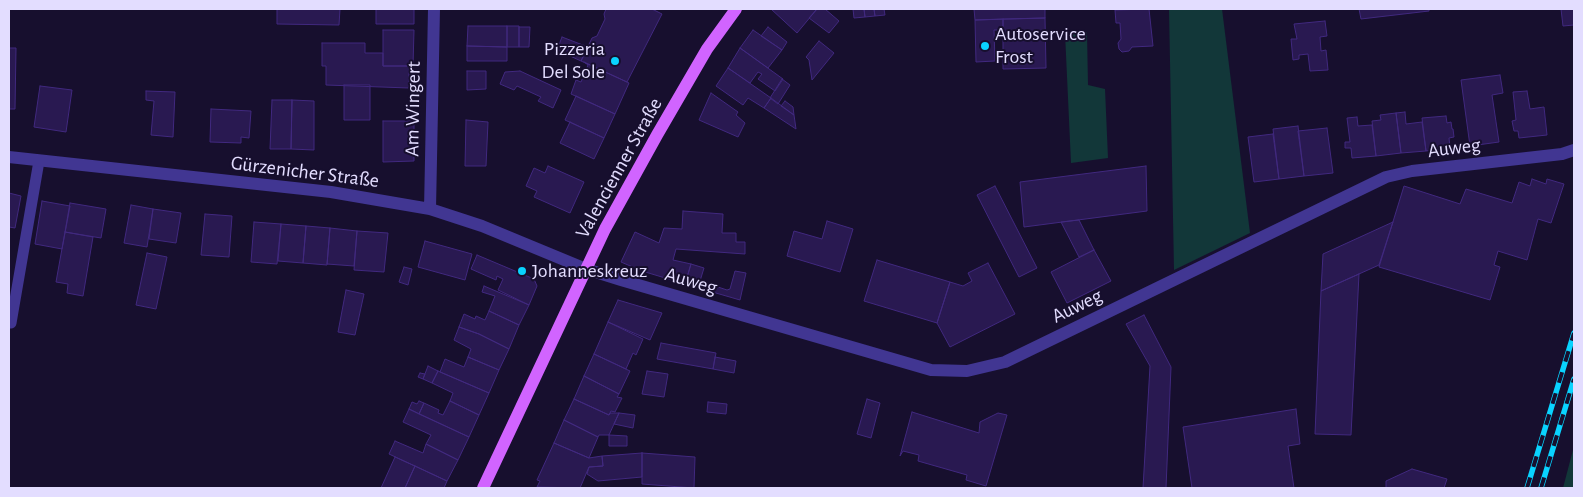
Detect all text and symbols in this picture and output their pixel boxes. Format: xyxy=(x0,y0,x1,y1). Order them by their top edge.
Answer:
place label: Autoservice Frost xyxy=(995,22,1086,69)
place label: Pizzeria Del Sole xyxy=(542,37,605,84)
marker: Autoservice Frost xyxy=(979,40,991,52)
marker: Pizzeria Del Sole xyxy=(609,55,621,67)
street label: Am Wingert xyxy=(400,61,426,157)
street label: Valencienner Straße xyxy=(571,94,667,242)
street label: Auweg xyxy=(1426,133,1482,163)
street label: Gürzenicher Straße xyxy=(230,151,380,193)
place label: Johanneskreuz xyxy=(532,259,647,283)
street label: Auweg xyxy=(662,262,720,300)
marker: Johanneskreuz xyxy=(516,265,528,277)
street label: Auweg xyxy=(1048,284,1106,328)

